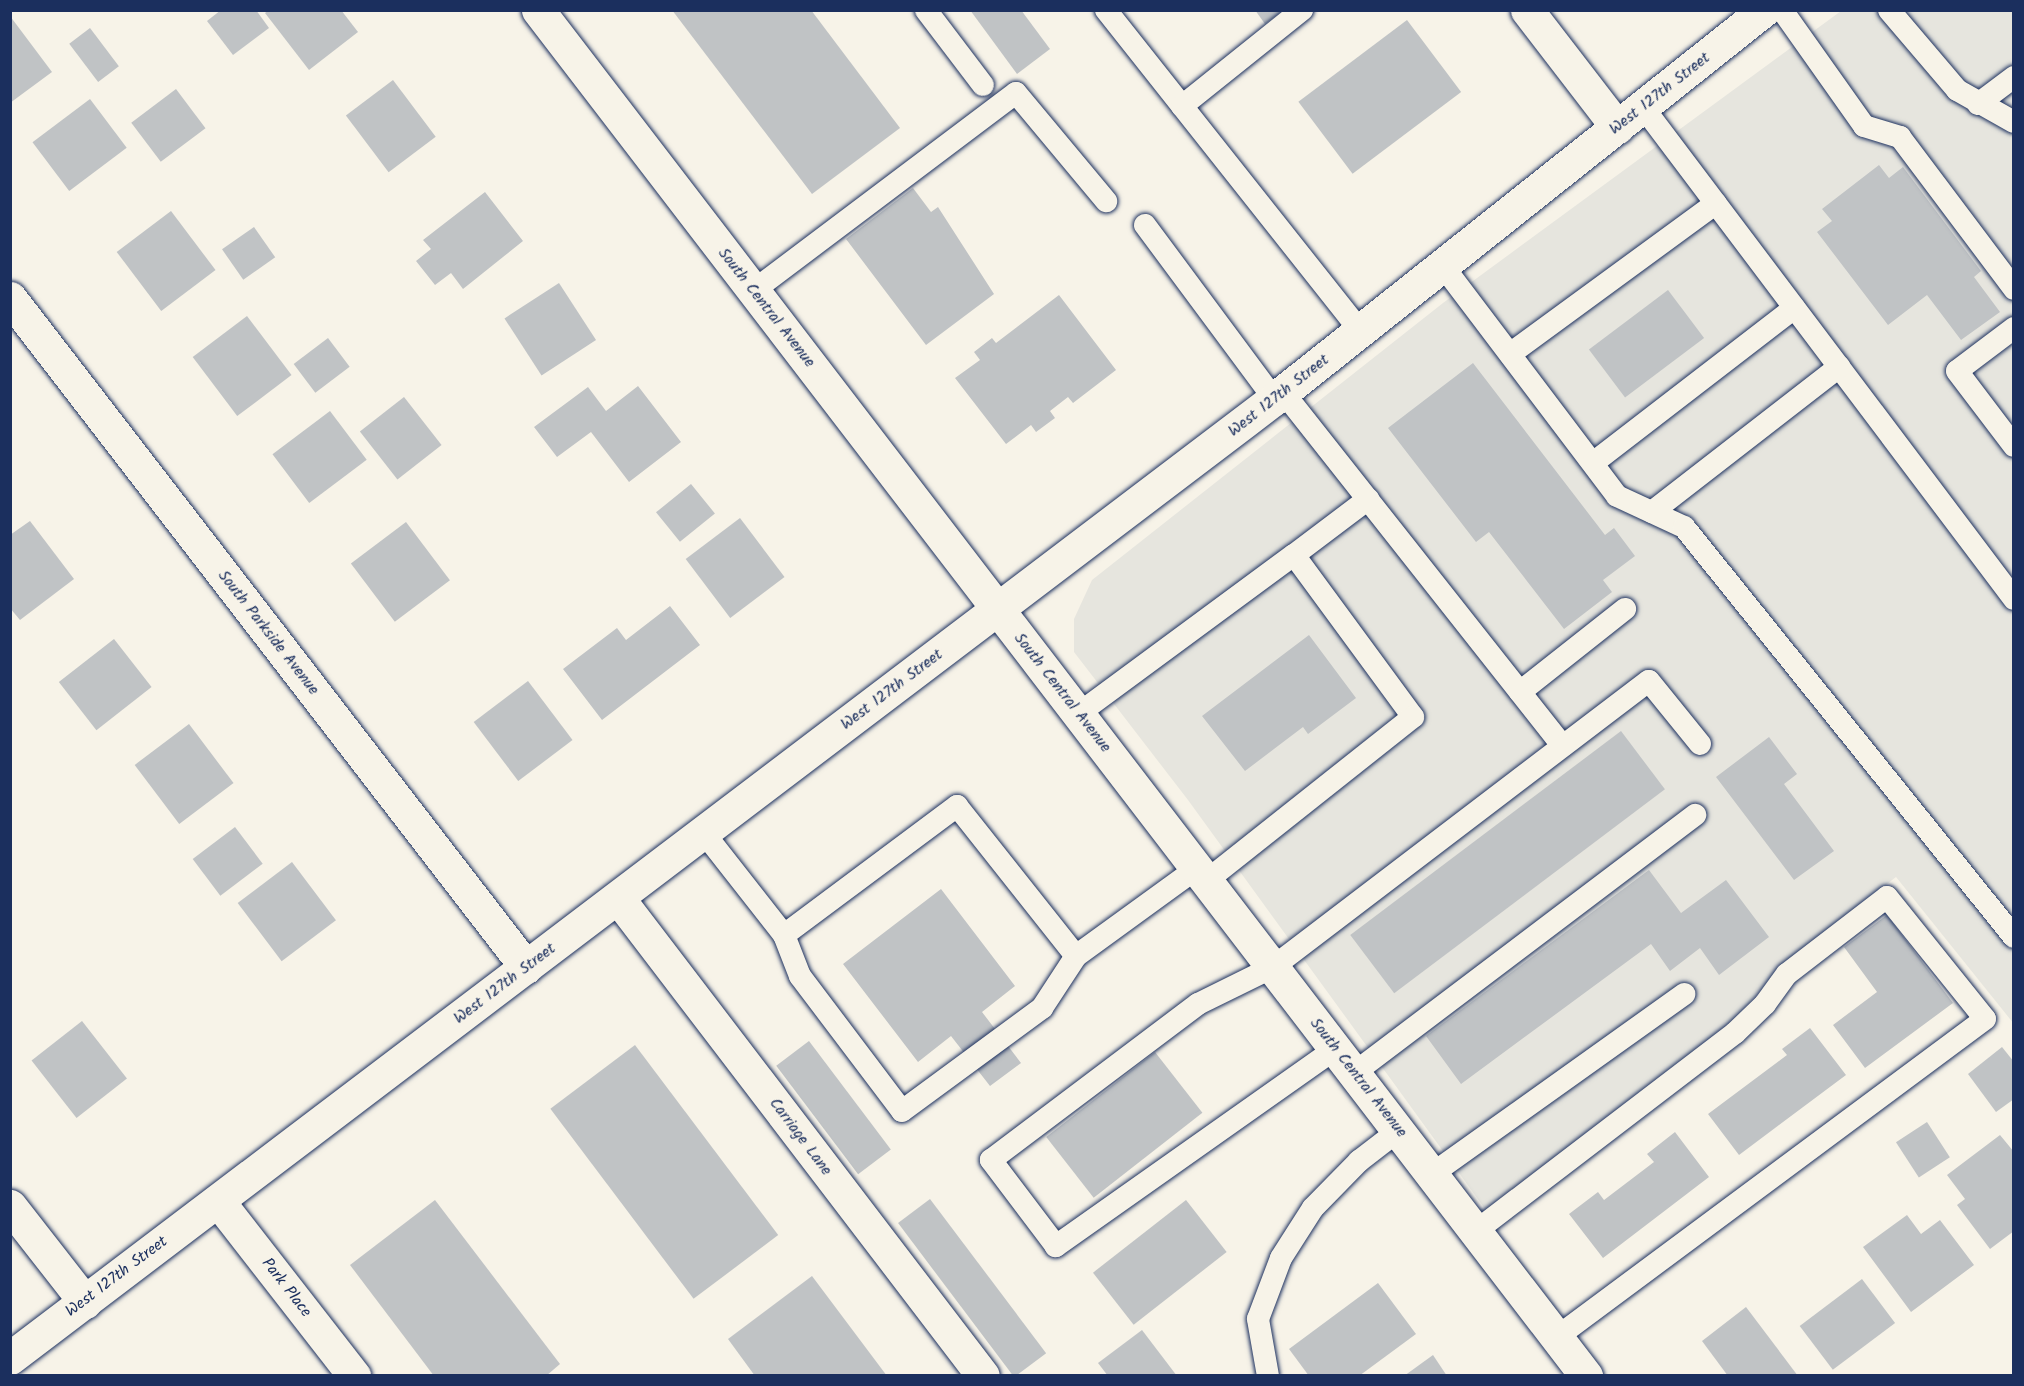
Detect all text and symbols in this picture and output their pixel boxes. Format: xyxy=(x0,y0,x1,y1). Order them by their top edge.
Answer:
street label: West 127th Street xyxy=(1606,49,1714,139)
street label: South Central Avenue xyxy=(713,244,819,372)
street label: West 127th Street xyxy=(1225,351,1333,441)
street label: South Parkside Avenue xyxy=(213,567,323,699)
street label: South Central Avenue xyxy=(1009,629,1115,757)
street label: West 127th Street xyxy=(837,645,947,735)
street label: West 127th Street xyxy=(450,939,560,1029)
street label: South Central Avenue xyxy=(1305,1014,1411,1142)
street label: Carriage Lane xyxy=(765,1094,835,1180)
street label: West 127th Street xyxy=(62,1232,172,1322)
street label: Park Place xyxy=(257,1255,315,1321)

